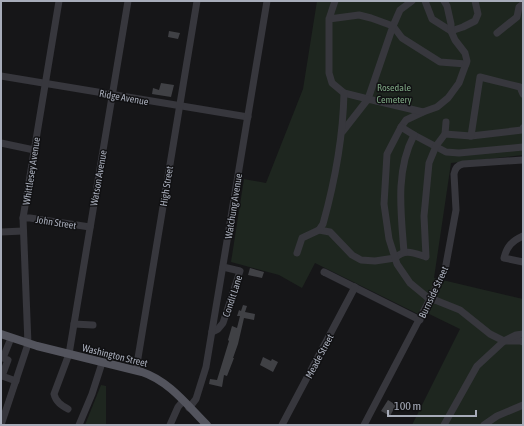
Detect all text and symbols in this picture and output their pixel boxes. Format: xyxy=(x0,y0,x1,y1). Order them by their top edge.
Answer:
park label: Rosedale Cemetery xyxy=(376,82,412,105)
street label: Ridge Avenue xyxy=(98,88,150,107)
street label: Whittlesey Avenue xyxy=(21,136,42,206)
street label: Watson Avenue xyxy=(88,149,109,207)
street label: High Street xyxy=(158,165,175,207)
street label: Watchung Avenue xyxy=(223,172,244,240)
street label: John Street xyxy=(35,214,77,231)
street label: Burnside Street xyxy=(417,264,450,320)
street label: Condit Lane xyxy=(221,273,245,318)
street label: Meade Street xyxy=(303,332,336,380)
street label: Washington Street xyxy=(81,342,149,369)
scale bar xyxy=(388,392,476,418)
text: 100 m xyxy=(394,399,421,413)

